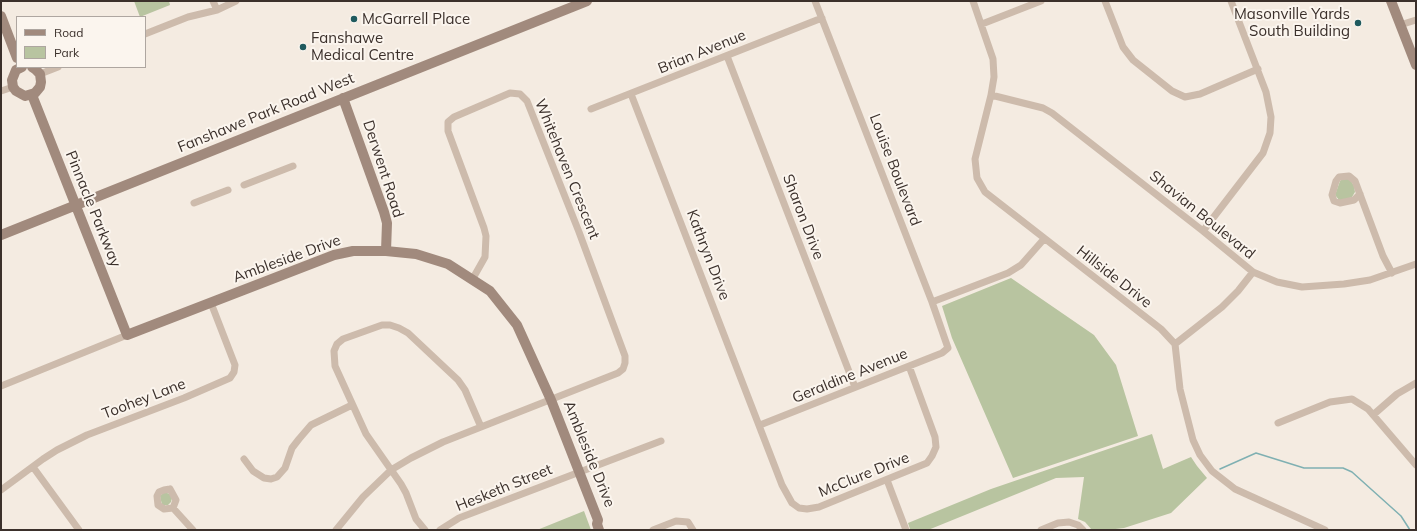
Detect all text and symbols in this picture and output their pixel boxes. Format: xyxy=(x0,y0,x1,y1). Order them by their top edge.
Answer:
place label: Masonville Yards South Building xyxy=(1234,5,1350,40)
place label: McGarrell Place xyxy=(362,10,470,28)
marker: McGarrell Place xyxy=(349,14,359,24)
legend xyxy=(16,16,146,68)
marker: Masonville Yards South Building xyxy=(1353,18,1363,28)
text: Road xyxy=(54,25,83,40)
street label: Brian Avenue xyxy=(655,26,749,78)
place label: Fanshawe Medical Centre xyxy=(311,29,414,64)
marker: Fanshawe Medical Centre xyxy=(298,42,308,52)
text: Park xyxy=(54,45,79,60)
street label: Fanshawe Park Road West xyxy=(175,69,357,157)
street label: Whitehaven Crescent xyxy=(531,96,603,242)
street label: Louise Boulevard xyxy=(865,111,925,229)
street label: Derwent Road xyxy=(359,118,407,220)
street label: Pinnacle Parkway xyxy=(61,148,125,270)
street label: Shavian Boulevard xyxy=(1146,167,1258,263)
street label: Sharon Drive xyxy=(778,172,828,262)
street label: Kathryn Drive xyxy=(683,207,733,303)
street label: Ambleside Drive xyxy=(231,231,343,287)
street label: Hillside Drive xyxy=(1073,242,1155,312)
street label: Geraldine Avenue xyxy=(790,345,910,407)
street label: Toohey Lane xyxy=(100,375,188,423)
street label: Ambleside Drive xyxy=(559,398,619,510)
street label: McClure Drive xyxy=(816,449,912,501)
street label: Hesketh Street xyxy=(453,461,555,515)

